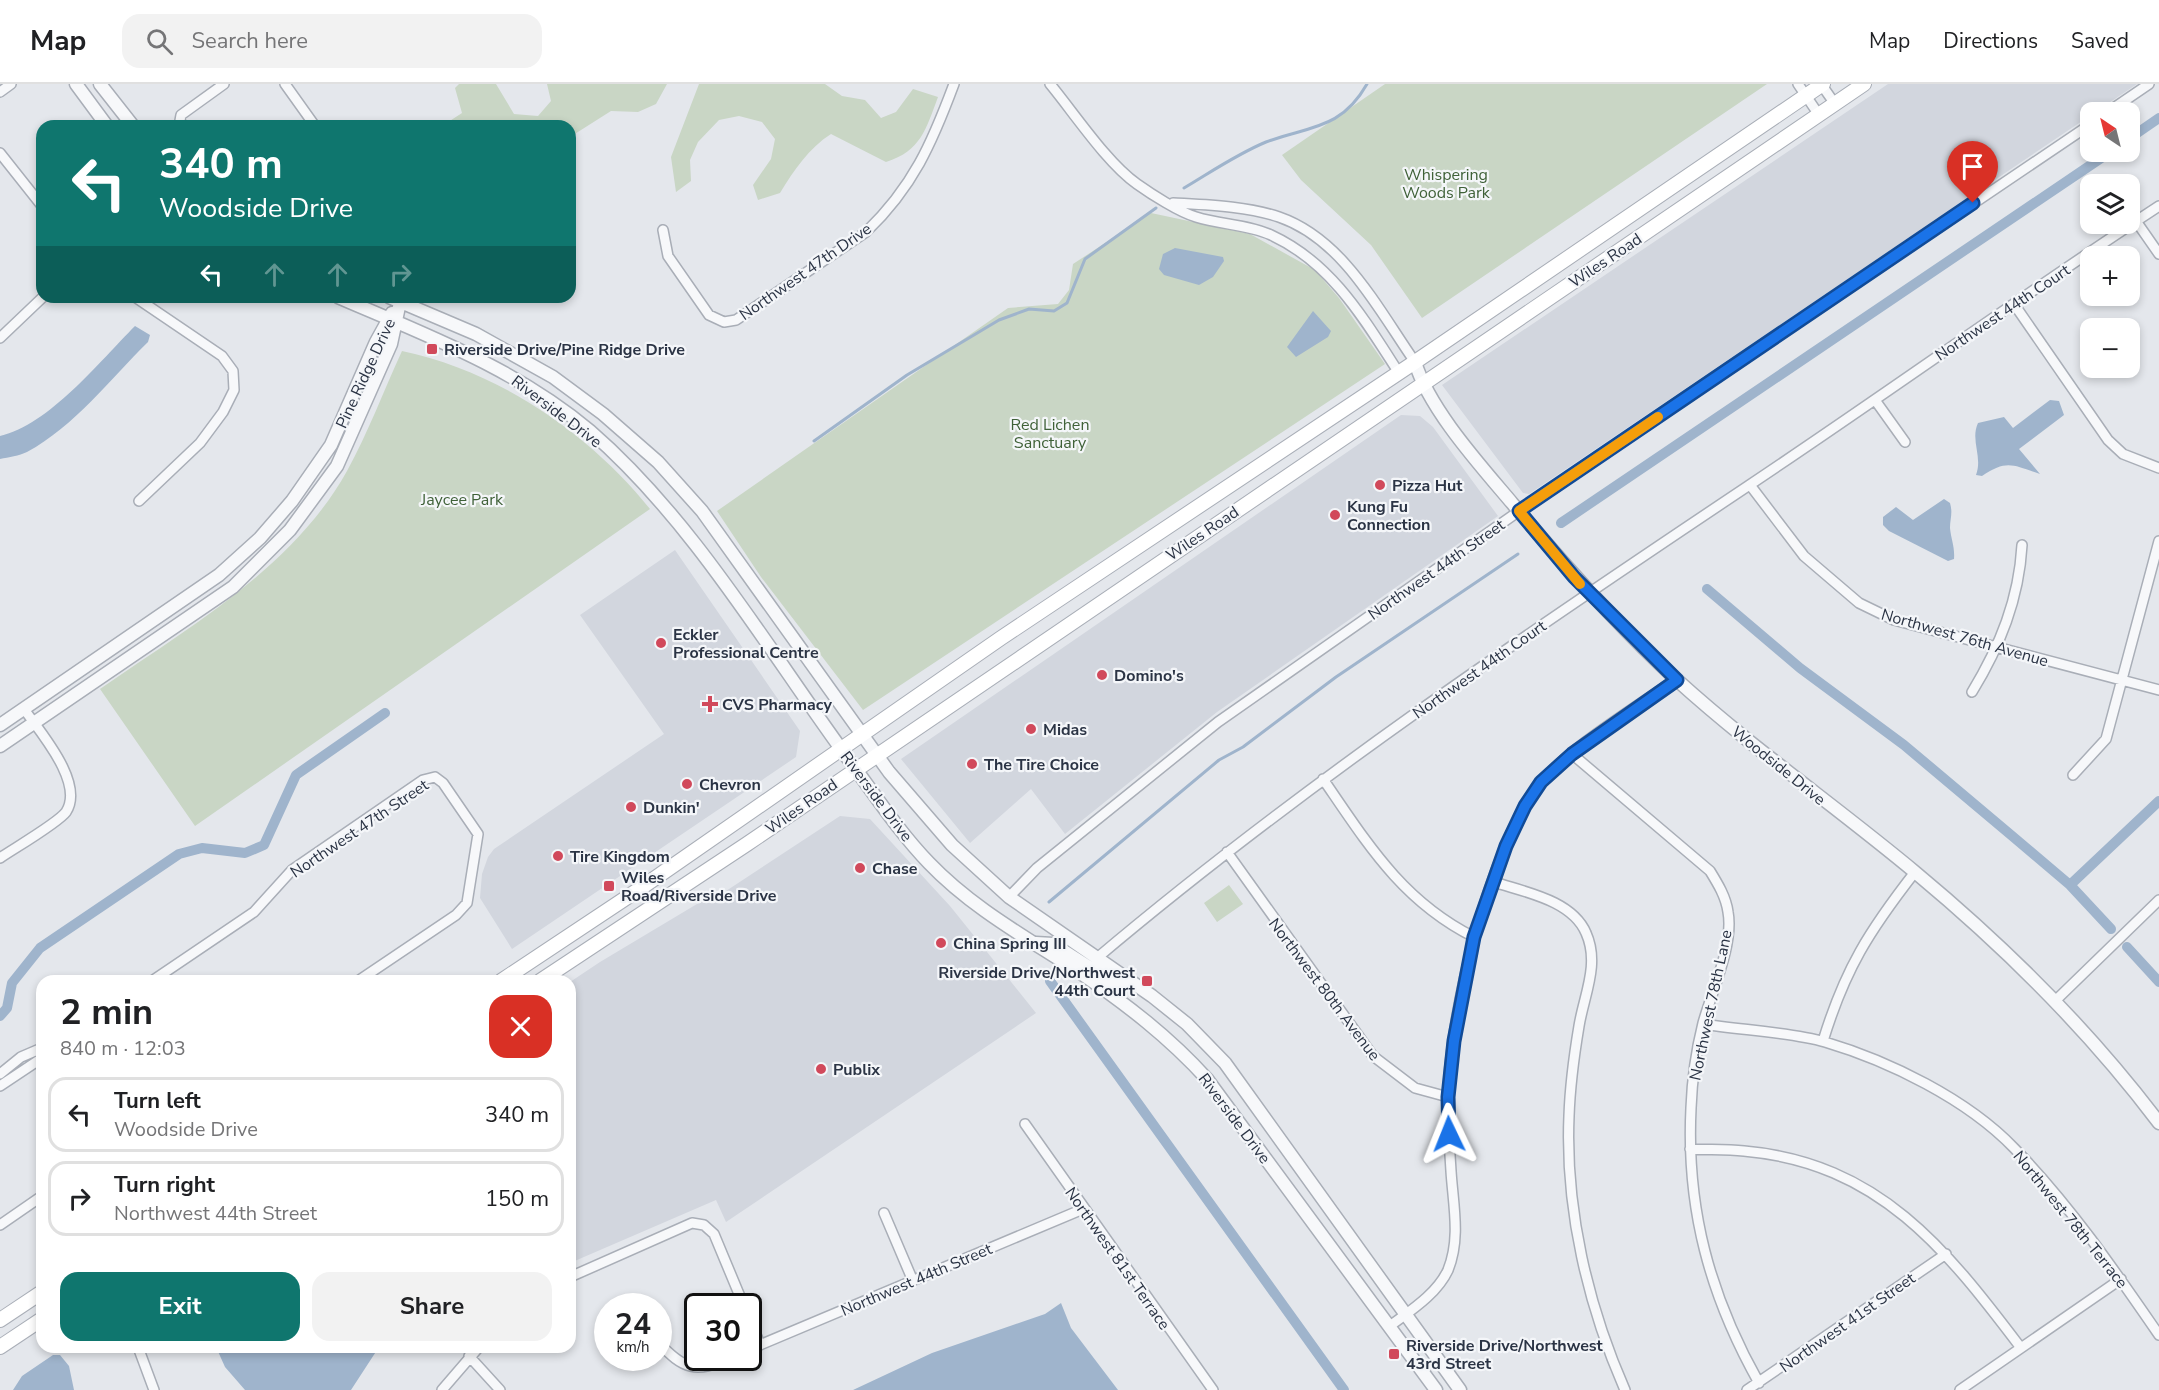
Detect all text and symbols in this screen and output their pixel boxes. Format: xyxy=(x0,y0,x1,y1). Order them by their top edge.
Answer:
search box xyxy=(122,14,542,68)
text: Map xyxy=(30,22,86,60)
icon: search xyxy=(143,25,176,58)
text: Search here xyxy=(191,26,308,56)
text: Map xyxy=(1869,27,1910,55)
text: Directions xyxy=(1943,27,2038,55)
text: Saved xyxy=(2071,27,2129,55)
north arrow xyxy=(2080,102,2140,162)
map controls xyxy=(2080,102,2140,378)
text: 340 m xyxy=(159,136,283,193)
pin xyxy=(1947,141,1998,203)
icon: left xyxy=(60,144,138,222)
icon: arrive xyxy=(1956,150,1989,183)
park label: Whispering Woods Park xyxy=(1402,164,1491,204)
button: layers xyxy=(2080,174,2140,234)
text: Woodside Drive xyxy=(159,190,353,227)
street label: Northwest 47th Drive xyxy=(735,218,876,326)
street label: Wiles Road xyxy=(1565,228,1646,293)
button: + xyxy=(2080,246,2140,306)
icon: left xyxy=(195,258,228,291)
icon: ahead xyxy=(258,258,291,291)
icon: ahead xyxy=(321,258,354,291)
icon: right xyxy=(384,258,417,291)
street label: Northwest 44th Court xyxy=(1931,259,2075,366)
street label: Pine Ridge Drive xyxy=(331,315,401,432)
button: − xyxy=(2080,318,2140,378)
place label: Riverside Drive/Pine Ridge Drive xyxy=(444,339,685,361)
marker: Riverside Drive/Pine Ridge Drive xyxy=(425,342,439,356)
street label: Riverside Drive xyxy=(507,371,606,453)
park label: Red Lichen Sanctuary xyxy=(1011,414,1089,454)
place label: Pizza Hut xyxy=(1392,475,1463,497)
marker: Pizza Hut xyxy=(1373,478,1387,492)
park label: Jaycee Park xyxy=(420,489,504,511)
place label: Kung Fu Connection xyxy=(1347,496,1430,536)
street label: Wiles Road xyxy=(1162,501,1243,566)
marker: Kung Fu Connection xyxy=(1328,508,1342,522)
street label: Northwest 44th Street xyxy=(1364,514,1510,625)
street label: Northwest 76th Avenue xyxy=(1878,604,2051,672)
street label: Northwest 44th Court xyxy=(1408,615,1551,724)
place label: Eckler Professional Centre xyxy=(673,624,819,664)
marker: Eckler Professional Centre xyxy=(654,636,668,650)
place label: Domino's xyxy=(1114,665,1184,687)
marker: Domino's xyxy=(1095,668,1109,682)
place label: CVS Pharmacy xyxy=(722,694,832,716)
marker: CVS Pharmacy xyxy=(703,697,717,711)
place label: Midas xyxy=(1043,719,1087,741)
street label: Woodside Drive xyxy=(1727,721,1830,811)
marker: Midas xyxy=(1024,722,1038,736)
street label: Riverside Drive xyxy=(835,747,917,846)
place label: The Tire Choice xyxy=(984,754,1099,776)
marker: The Tire Choice xyxy=(965,757,979,771)
street label: Northwest 47th Street xyxy=(286,774,433,883)
place label: Chevron xyxy=(699,774,761,796)
street label: Wiles Road xyxy=(761,774,842,840)
marker: Chevron xyxy=(680,777,694,791)
place label: Dunkin' xyxy=(643,797,700,819)
marker: Dunkin' xyxy=(624,800,638,814)
place label: Tire Kingdom xyxy=(570,846,670,868)
marker: Tire Kingdom xyxy=(551,849,565,863)
place label: Chase xyxy=(872,858,918,880)
marker: Chase xyxy=(853,861,867,875)
place label: Wiles Road/Riverside Drive xyxy=(621,867,777,907)
marker: Wiles Road/Riverside Drive xyxy=(602,879,616,893)
street label: Northwest 80th Avenue xyxy=(1263,914,1385,1065)
street label: Northwest 78th Lane xyxy=(1684,928,1738,1083)
place label: China Spring III xyxy=(953,933,1067,955)
marker: China Spring III xyxy=(934,936,948,950)
place label: Riverside Drive/Northwest 44th Court xyxy=(938,962,1136,1002)
marker: Riverside Drive/Northwest 44th Court xyxy=(1140,974,1154,988)
text: 2 min xyxy=(60,988,153,1037)
button: close xyxy=(489,995,552,1058)
text: 840 m · 12:03 xyxy=(60,1035,186,1062)
place label: Publix xyxy=(833,1059,880,1081)
marker: Publix xyxy=(814,1062,828,1076)
street label: Riverside Drive xyxy=(1193,1069,1275,1168)
text: Turn left xyxy=(114,1086,201,1116)
icon: left xyxy=(63,1098,96,1131)
text: 340 m xyxy=(485,1100,549,1130)
position arrow xyxy=(1417,1102,1481,1166)
text: Woodside Drive xyxy=(114,1116,258,1143)
street label: Northwest 78th Terrace xyxy=(2008,1146,2133,1293)
text: Turn right xyxy=(114,1170,215,1200)
icon: right xyxy=(63,1182,96,1215)
street label: Northwest 81st Terrace xyxy=(1059,1183,1175,1334)
text: 150 m xyxy=(485,1184,549,1214)
text: Northwest 44th Street xyxy=(114,1200,317,1227)
street label: Northwest 44th Street xyxy=(837,1238,996,1322)
street label: Northwest 41st Street xyxy=(1775,1267,1920,1378)
button: Exit xyxy=(60,1272,300,1341)
button: Share xyxy=(312,1272,552,1341)
speed limit sign: 30 xyxy=(684,1293,762,1371)
text: 24 xyxy=(615,1304,651,1345)
place label: Riverside Drive/Northwest 43rd Street xyxy=(1406,1335,1604,1375)
text: km/h xyxy=(616,1337,650,1357)
marker: Riverside Drive/Northwest 43rd Street xyxy=(1387,1347,1401,1361)

